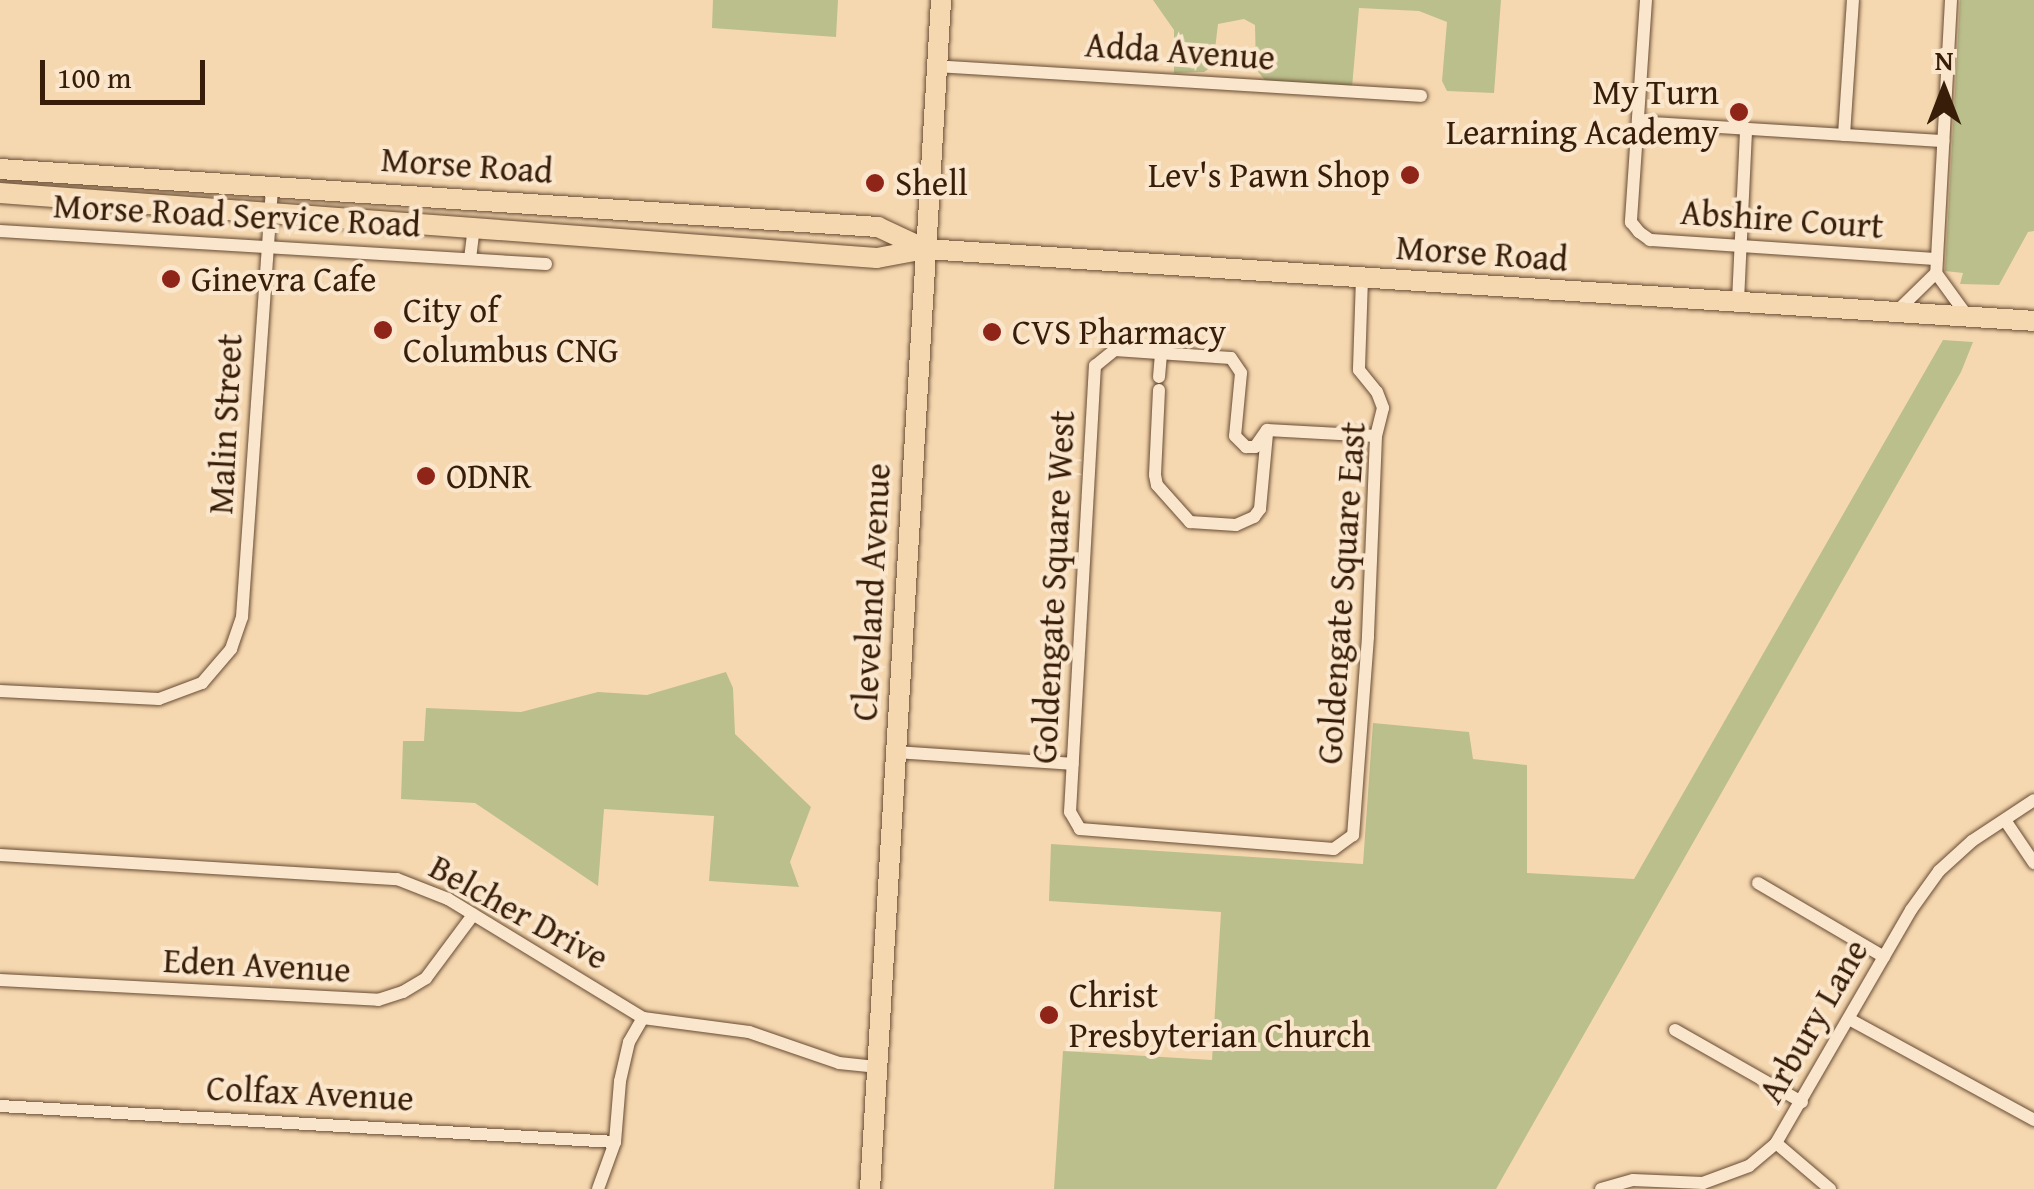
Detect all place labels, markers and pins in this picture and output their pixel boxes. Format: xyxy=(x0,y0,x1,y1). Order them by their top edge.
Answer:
place label: My Turn Learning Academy xyxy=(1446,71,1719,153)
marker: My Turn Learning Academy xyxy=(1728,101,1750,123)
place label: Lev's Pawn Shop xyxy=(1148,154,1390,196)
place label: Shell xyxy=(895,162,968,204)
marker: Lev's Pawn Shop xyxy=(1399,164,1421,186)
marker: Shell xyxy=(864,172,886,194)
place label: Ginevra Cafe xyxy=(191,258,377,300)
marker: Ginevra Cafe xyxy=(160,268,182,290)
place label: City of Columbus CNG xyxy=(403,289,618,371)
place label: CVS Pharmacy xyxy=(1012,311,1226,353)
marker: City of Columbus CNG xyxy=(372,319,394,341)
marker: CVS Pharmacy xyxy=(981,321,1003,343)
place label: ODNR xyxy=(446,455,532,497)
marker: ODNR xyxy=(415,465,437,487)
place label: Christ Presbyterian Church xyxy=(1069,974,1371,1056)
marker: Christ Presbyterian Church xyxy=(1038,1004,1060,1026)

